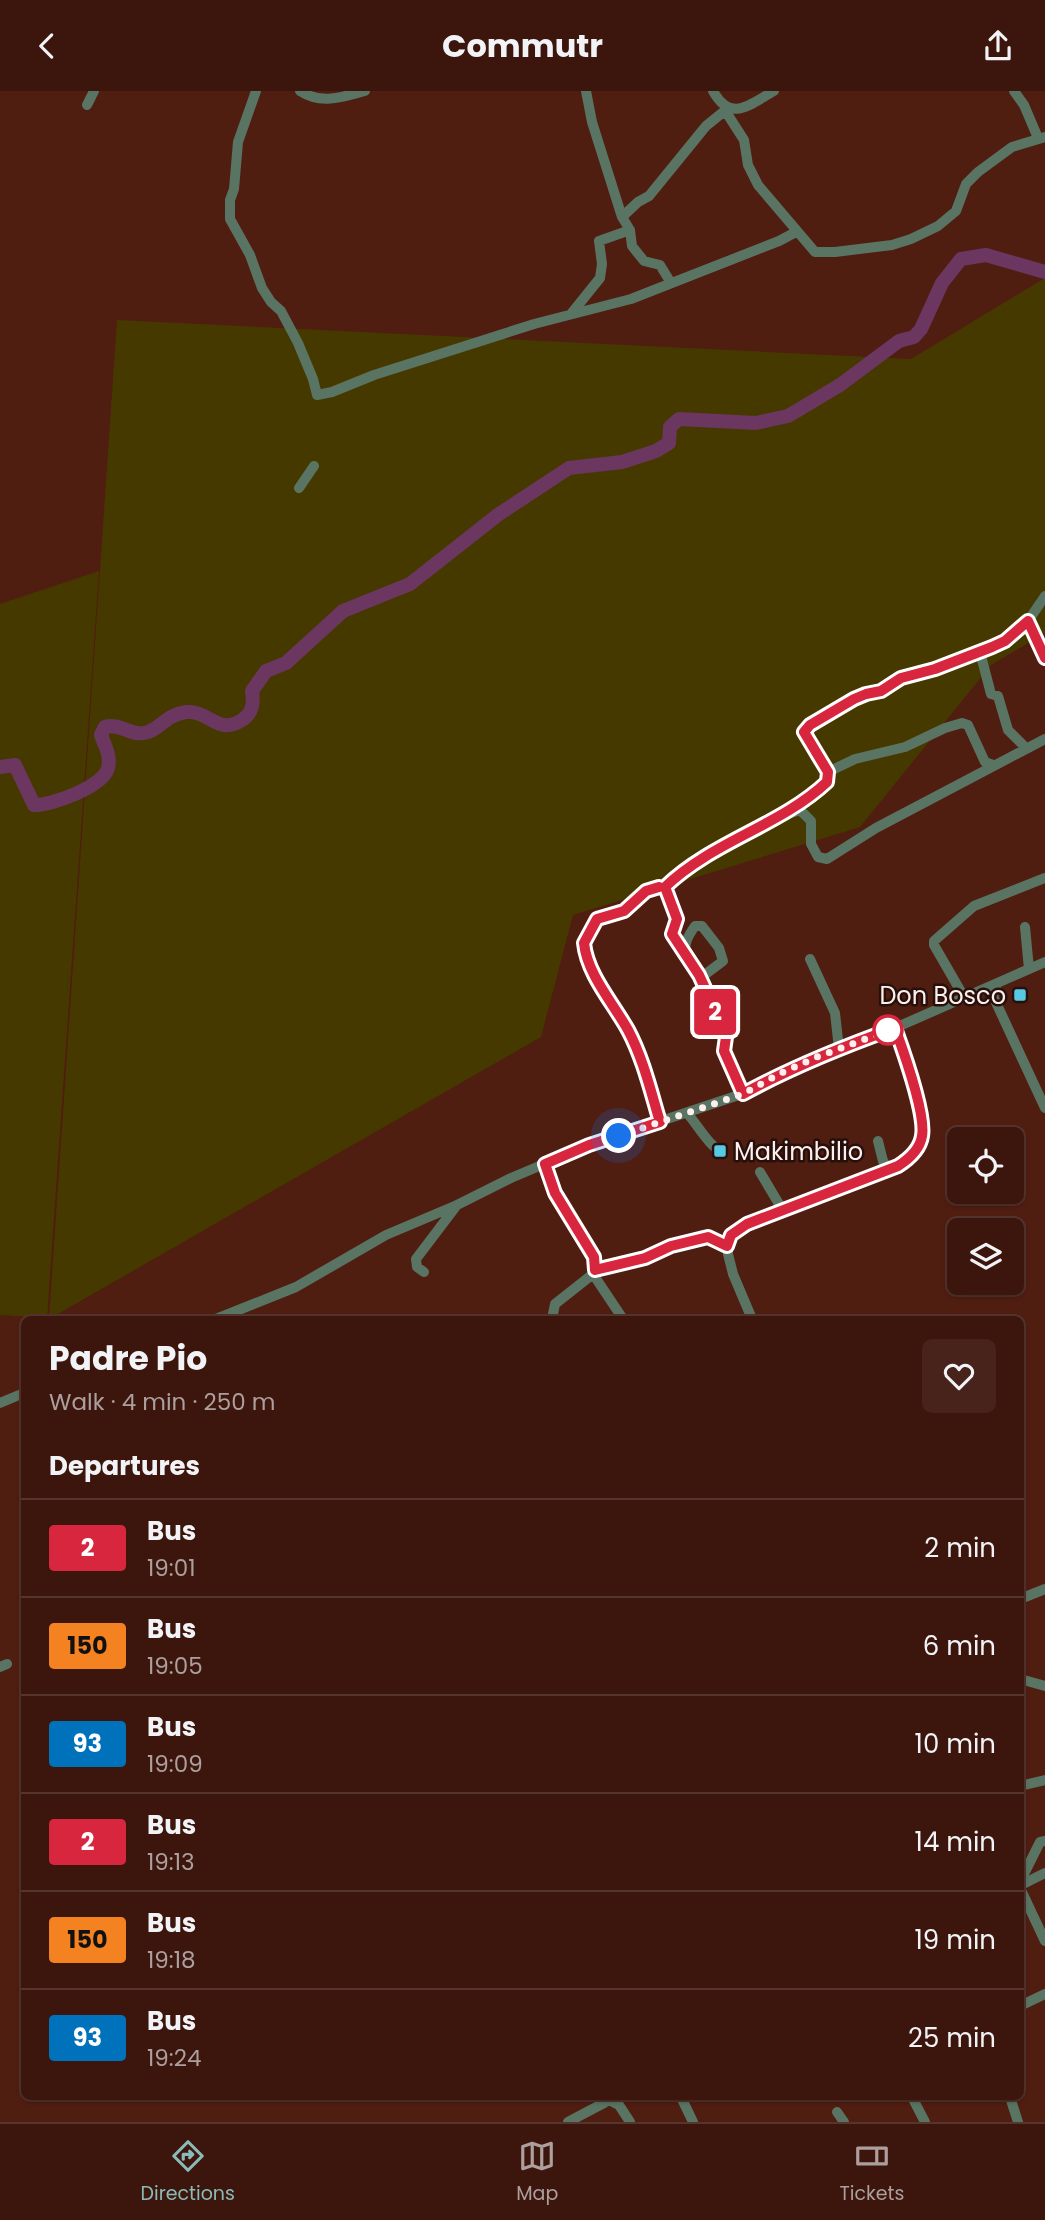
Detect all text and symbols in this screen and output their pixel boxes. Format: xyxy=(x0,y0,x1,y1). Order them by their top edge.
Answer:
text: Commutr xyxy=(442,23,603,68)
icon: back xyxy=(28,27,66,65)
icon: share xyxy=(979,27,1017,65)
place label: Don Bosco xyxy=(879,979,1006,1012)
marker: Don Bosco xyxy=(1012,987,1028,1003)
line badge: 2 xyxy=(692,989,738,1035)
text: 2 xyxy=(708,995,722,1028)
unlabelled marker xyxy=(873,1015,903,1045)
your location xyxy=(601,1118,636,1153)
map controls xyxy=(947,1127,1024,1295)
button: locate xyxy=(947,1127,1024,1204)
place label: Makimbilio xyxy=(734,1135,863,1168)
marker: Makimbilio xyxy=(712,1143,728,1159)
button: layers xyxy=(947,1218,1024,1295)
text: Padre Pio xyxy=(49,1335,207,1382)
button: heart xyxy=(922,1339,996,1413)
text: Walk · 4 min · 250 m xyxy=(49,1386,275,1418)
text: Departures xyxy=(49,1448,200,1484)
text: Bus xyxy=(147,1513,196,1549)
text: 2 min xyxy=(924,1530,996,1566)
text: 2 xyxy=(81,1531,94,1564)
text: 19:01 xyxy=(147,1552,196,1584)
text: Bus xyxy=(147,1611,196,1647)
text: 6 min xyxy=(923,1628,996,1664)
text: 150 xyxy=(67,1629,108,1662)
text: 19:05 xyxy=(147,1650,203,1682)
text: Bus xyxy=(147,1709,196,1745)
text: 10 min xyxy=(915,1726,996,1762)
text: 93 xyxy=(73,1727,102,1760)
text: 19:09 xyxy=(147,1748,203,1780)
text: Bus xyxy=(147,1807,196,1843)
text: 14 min xyxy=(915,1824,996,1860)
text: 2 xyxy=(81,1825,94,1858)
text: 19:13 xyxy=(147,1846,195,1878)
text: Bus xyxy=(147,1905,196,1941)
text: 19 min xyxy=(915,1922,996,1958)
text: 150 xyxy=(67,1923,108,1956)
text: 19:18 xyxy=(147,1944,196,1976)
text: Bus xyxy=(147,2003,196,2039)
text: 25 min xyxy=(908,2020,996,2056)
text: 93 xyxy=(73,2021,102,2054)
text: 19:24 xyxy=(147,2042,201,2074)
tab: Directions xyxy=(141,2137,235,2208)
tab: Map xyxy=(516,2137,558,2208)
tab: Tickets xyxy=(839,2137,904,2208)

